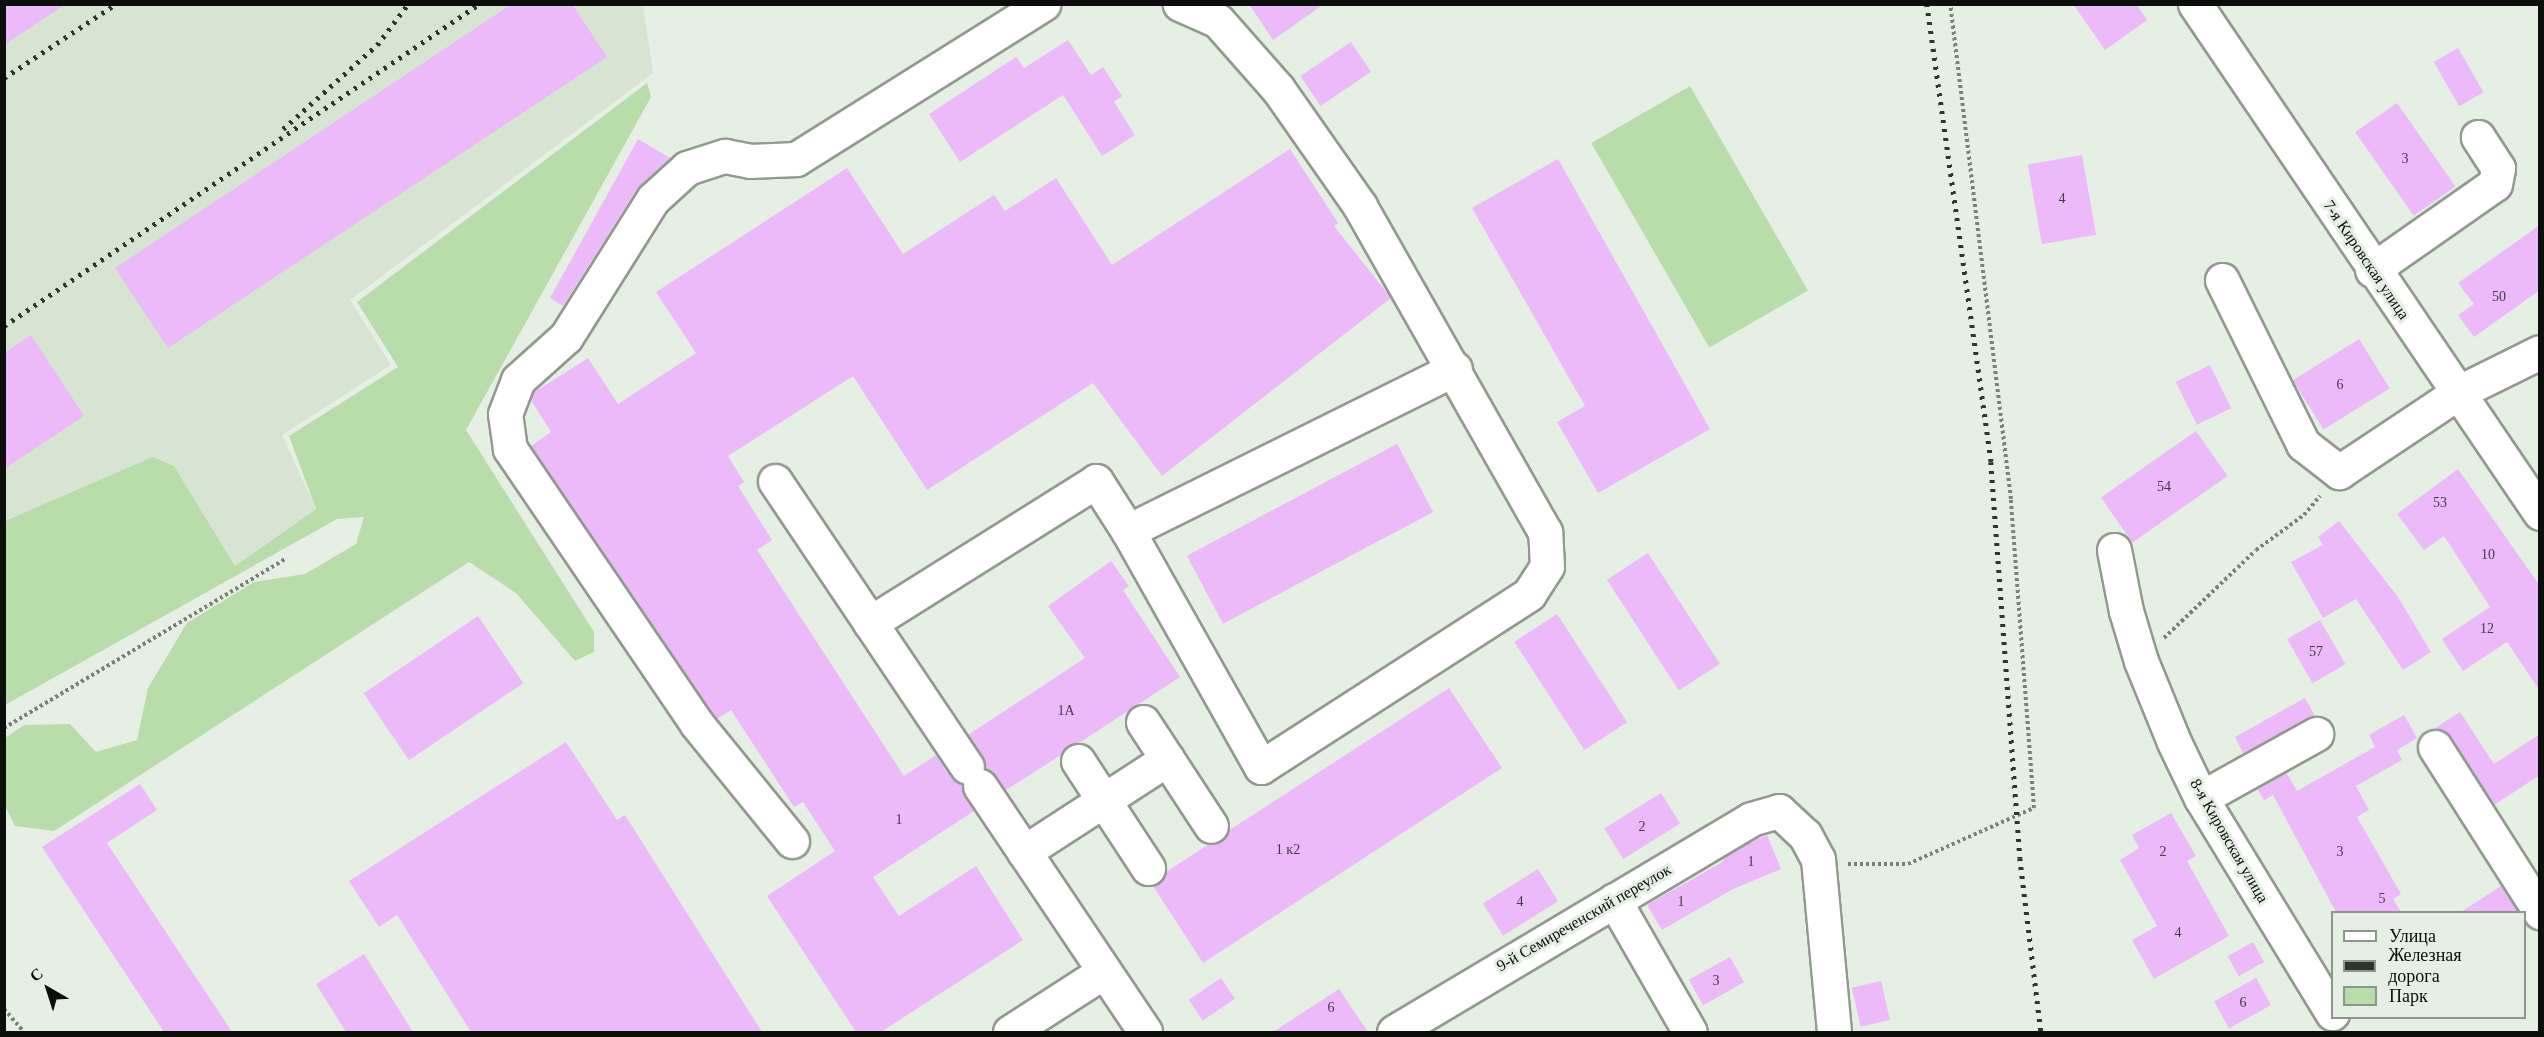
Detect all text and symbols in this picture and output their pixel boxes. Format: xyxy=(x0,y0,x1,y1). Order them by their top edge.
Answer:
house number: 3 xyxy=(2402,151,2408,167)
house number: 4 xyxy=(2058,191,2066,207)
street label: 7-я Кировская улица xyxy=(2319,197,2413,323)
house number: 50 xyxy=(2492,289,2506,305)
house number: 6 xyxy=(2336,377,2344,393)
house number: 54 xyxy=(2157,479,2171,495)
house number: 53 xyxy=(2433,495,2447,511)
house number: 10 xyxy=(2481,547,2495,563)
house number: 12 xyxy=(2480,621,2494,637)
house number: 57 xyxy=(2309,644,2323,660)
house number: 1А xyxy=(1057,703,1075,719)
street label: 8-я Кировская улица xyxy=(2186,776,2272,906)
house number: 1 xyxy=(896,812,903,828)
house number: 2 xyxy=(1639,819,1646,835)
house number: 1 к2 xyxy=(1276,842,1300,858)
house number: 2 xyxy=(2160,844,2166,860)
house number: 3 xyxy=(2336,844,2344,860)
house number: 1 xyxy=(1748,854,1754,870)
street label: 9-й Семиреченский переулок xyxy=(1493,860,1675,976)
house number: 5 xyxy=(2378,891,2386,907)
house number: 4 xyxy=(1516,894,1524,910)
house number: 1 xyxy=(1678,894,1684,910)
legend xyxy=(2331,911,2526,1019)
house number: 4 xyxy=(2174,925,2182,941)
text: Улица xyxy=(2389,926,2436,946)
text: Железная дорога xyxy=(2388,945,2462,986)
north arrow xyxy=(18,959,78,1019)
text: С xyxy=(27,964,46,985)
house number: 3 xyxy=(1712,973,1720,989)
text: Парк xyxy=(2389,986,2428,1006)
house number: 6 xyxy=(2240,995,2246,1011)
house number: 6 xyxy=(1328,1000,1334,1016)

